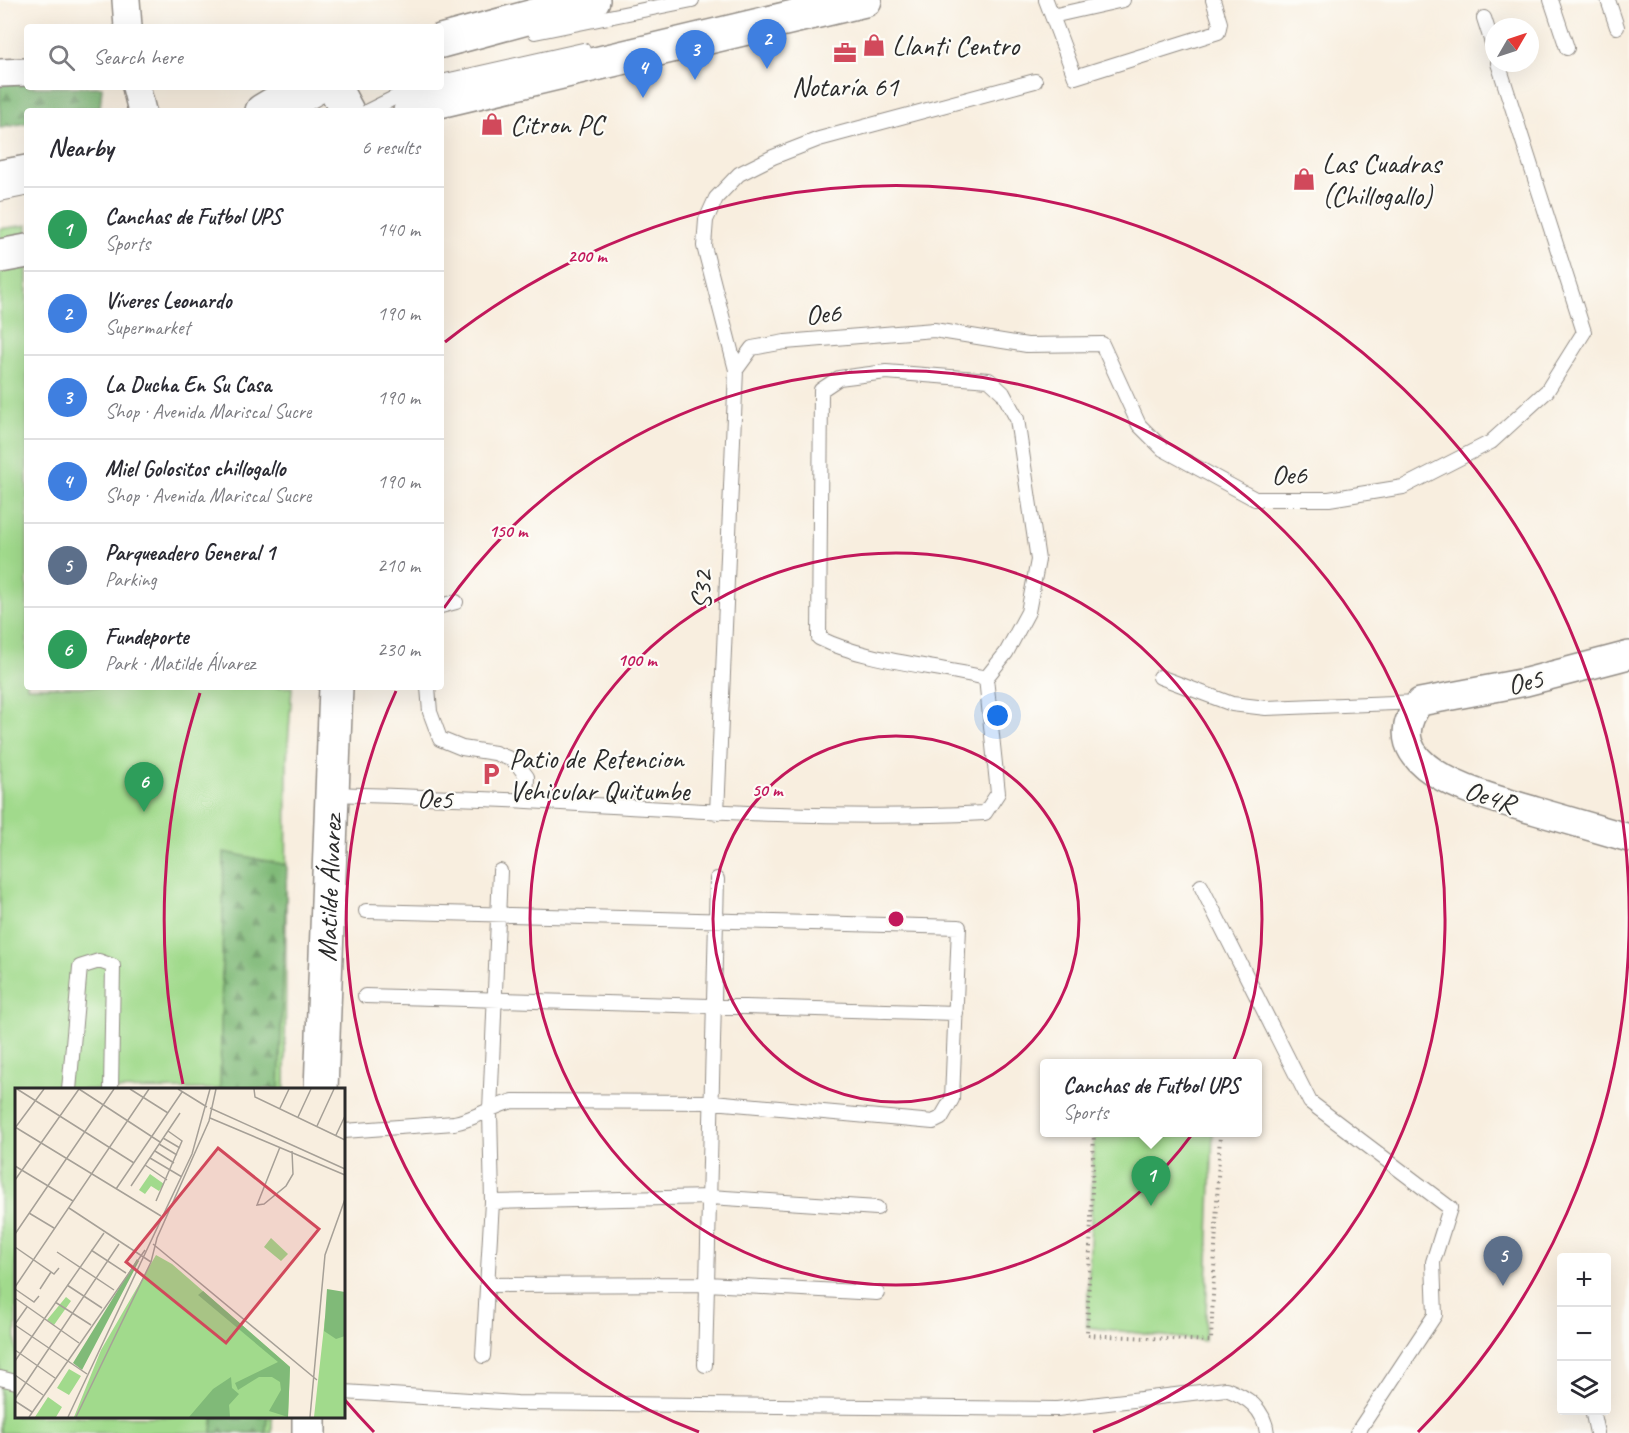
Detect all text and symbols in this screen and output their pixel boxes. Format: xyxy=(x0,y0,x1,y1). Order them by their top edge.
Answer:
north arrow xyxy=(1485,18,1539,72)
pin: 2 xyxy=(748,20,786,69)
search box xyxy=(24,24,444,90)
place label: Llanti Centro xyxy=(892,28,1021,63)
pin: 3 xyxy=(676,31,714,80)
shop icon: Llanti Centro xyxy=(861,32,887,58)
office icon: Notaría 61 xyxy=(832,40,858,66)
icon: search xyxy=(45,41,78,74)
text: Search here xyxy=(93,43,183,71)
pin: 4 xyxy=(624,48,662,98)
place label: Notaría 61 xyxy=(792,69,900,104)
place label: Citron PC xyxy=(510,107,607,142)
shop icon: Citron PC xyxy=(479,111,505,137)
text: Nearby xyxy=(48,131,113,164)
text: 6 results xyxy=(361,135,420,160)
place label: Las Cuadras (Chillogallo) xyxy=(1322,146,1443,213)
shop icon: Las Cuadras (Chillogallo) xyxy=(1291,166,1317,192)
text: Canchas de Futbol UPS xyxy=(105,203,281,231)
text: 1 xyxy=(63,217,72,242)
text: 140 m xyxy=(377,217,420,242)
text: Sports xyxy=(105,231,150,256)
text: 200 m xyxy=(568,245,608,267)
text: Víveres Leonardo xyxy=(105,287,231,315)
street label: Oe6 xyxy=(804,294,844,332)
text: 2 xyxy=(63,301,72,326)
text: 190 m xyxy=(377,301,420,326)
text: Supermarket xyxy=(105,315,190,340)
text: La Ducha En Su Casa xyxy=(105,371,271,399)
text: 3 xyxy=(63,385,72,410)
text: 190 m xyxy=(377,385,420,410)
text: Shop · Avenida Mariscal Sucre xyxy=(105,399,311,424)
text: Miel Golositos chillogallo xyxy=(105,455,285,483)
street label: Oe6 xyxy=(1271,457,1309,492)
text: 4 xyxy=(63,469,72,494)
text: 190 m xyxy=(377,469,420,494)
text: Shop · Avenida Mariscal Sucre xyxy=(105,483,311,508)
text: 150 m xyxy=(489,520,529,542)
text: Parqueadero General 1 xyxy=(105,539,275,567)
text: 5 xyxy=(63,553,72,578)
text: 210 m xyxy=(377,553,420,578)
text: Parking xyxy=(105,567,157,592)
street label: S32 xyxy=(683,568,720,610)
text: Fundeporte xyxy=(105,623,188,651)
text: 6 xyxy=(63,637,72,662)
text: 230 m xyxy=(377,637,420,662)
text: 100 m xyxy=(618,649,658,671)
text: Park · Matilde Álvarez xyxy=(105,651,255,676)
street label: Oe5 xyxy=(1504,660,1548,703)
your location xyxy=(983,701,1012,730)
place label: Patio de Retencion Vehicular Quitumbe xyxy=(509,741,691,808)
parking icon: Patio de Retencion Vehicular Quitumbe xyxy=(478,761,504,787)
pin: 6 xyxy=(124,762,164,812)
street label: Oe4R xyxy=(1460,772,1522,822)
text: 50 m xyxy=(752,779,784,801)
street label: Oe5 xyxy=(417,780,455,817)
street label: Matilde Álvarez xyxy=(309,811,349,962)
centre of rings xyxy=(886,909,906,929)
popup xyxy=(1040,1059,1262,1137)
text: Canchas de Futbol UPS xyxy=(1063,1072,1239,1100)
inset map xyxy=(15,1088,345,1418)
text: Sports xyxy=(1063,1100,1108,1125)
pin: 1 xyxy=(1132,1156,1170,1206)
pin: 5 xyxy=(1484,1236,1522,1286)
map controls xyxy=(1557,1253,1611,1415)
button: + xyxy=(1557,1253,1611,1307)
button: − xyxy=(1557,1307,1611,1361)
button: layers xyxy=(1557,1361,1611,1415)

